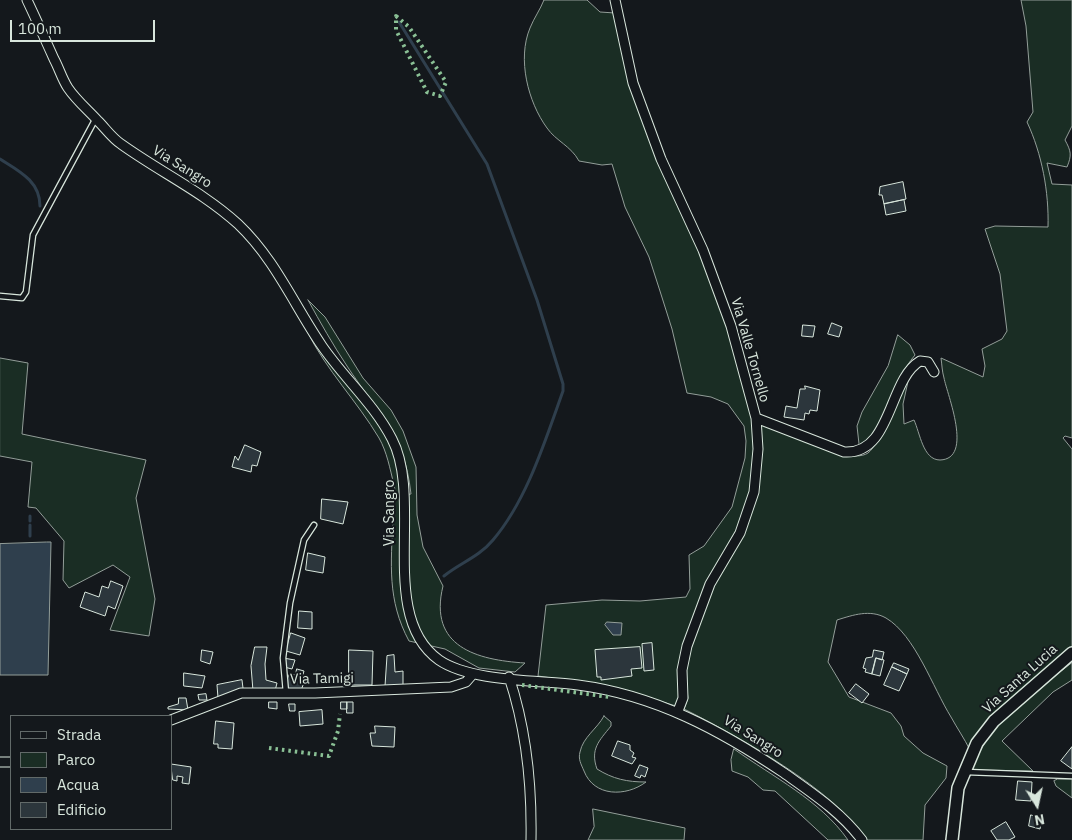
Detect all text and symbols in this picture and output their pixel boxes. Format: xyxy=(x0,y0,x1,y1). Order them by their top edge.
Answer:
scale bar xyxy=(12,10,158,42)
text: 100 m xyxy=(18,19,62,38)
street label: Via Sangro xyxy=(149,142,215,192)
street label: Via Valle Tornello xyxy=(727,296,773,404)
street label: Via Sangro xyxy=(382,480,398,546)
street label: Via Santa Lucia xyxy=(979,641,1061,717)
street label: Via Tamigi xyxy=(290,670,354,688)
street label: Via Sangro xyxy=(720,712,786,762)
legend xyxy=(10,715,172,830)
text: Strada xyxy=(57,725,101,744)
text: Parco xyxy=(57,750,95,769)
text: Acqua xyxy=(57,775,99,794)
north arrow xyxy=(1012,780,1062,830)
text: Edificio xyxy=(57,800,106,819)
text: N xyxy=(1033,810,1046,830)

